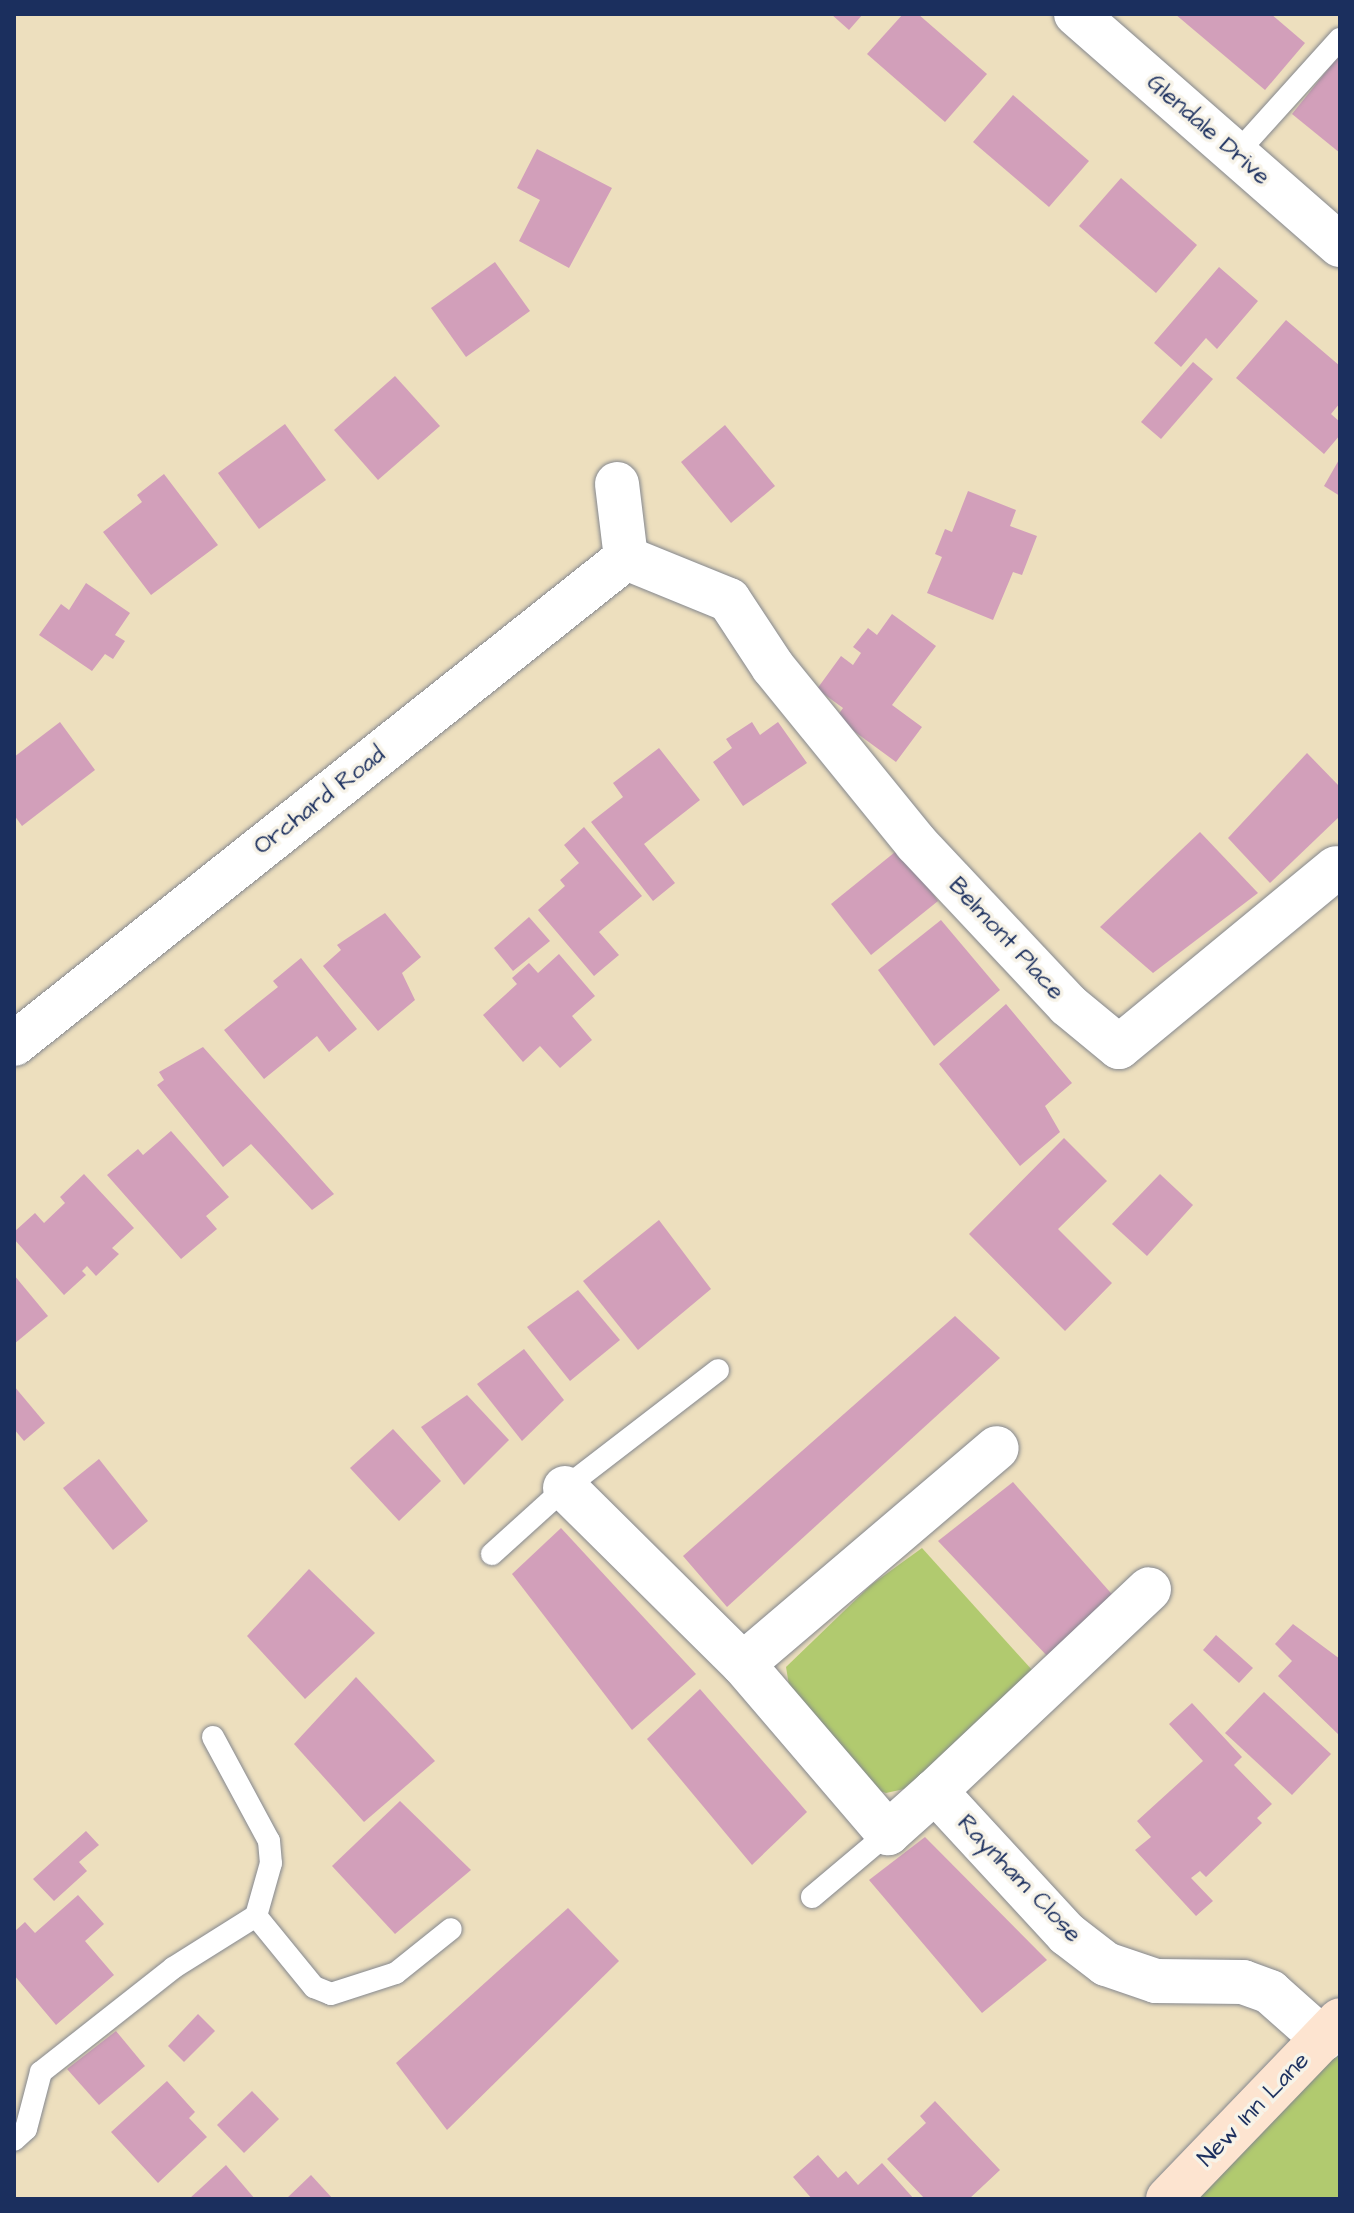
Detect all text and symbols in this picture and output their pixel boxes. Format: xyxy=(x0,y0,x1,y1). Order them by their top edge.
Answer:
street label: Glendale Drive xyxy=(1140,69,1276,191)
street label: Orchard Road xyxy=(249,741,391,861)
street label: Belmont Place xyxy=(942,872,1070,1006)
street label: Raynham Close xyxy=(951,1809,1087,1949)
street label: New Inn Lane xyxy=(1192,2047,1316,2173)

